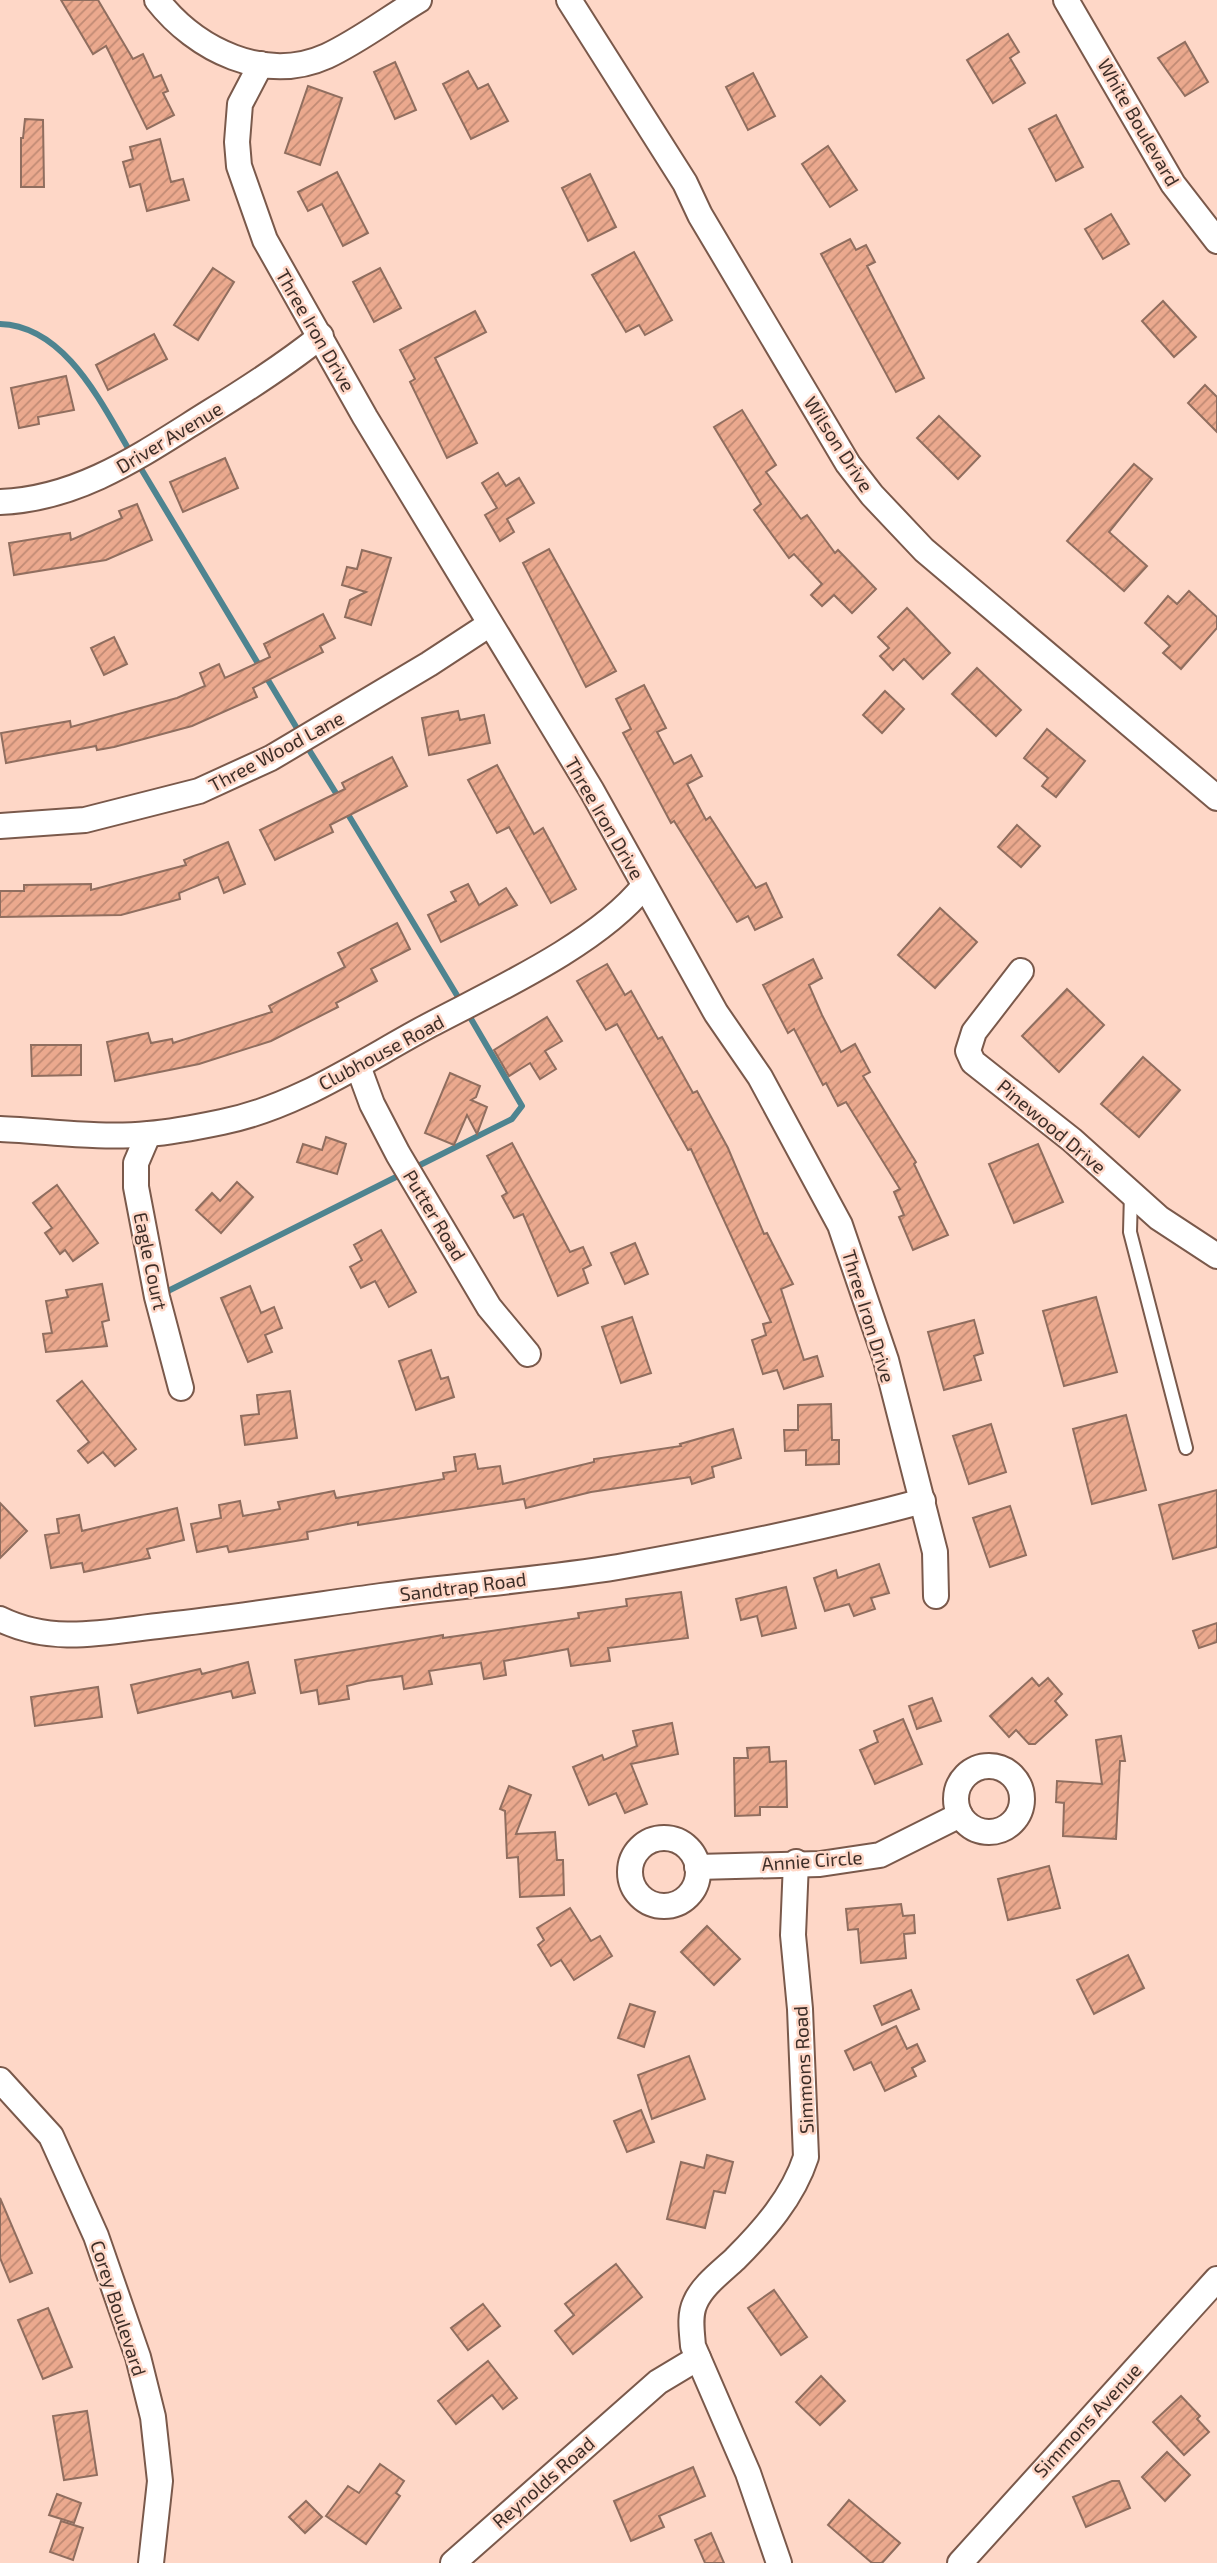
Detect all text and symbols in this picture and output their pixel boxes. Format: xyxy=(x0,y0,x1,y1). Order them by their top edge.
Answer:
street label: White Boulevard xyxy=(1093,54,1185,190)
street label: Three Iron Drive xyxy=(272,265,360,395)
street label: Wilson Drive xyxy=(800,392,878,496)
street label: Driver Avenue xyxy=(112,396,226,478)
street label: Three Wood Lane xyxy=(205,706,347,796)
street label: Three Iron Drive xyxy=(561,753,649,883)
street label: Clubhouse Road xyxy=(314,1009,448,1095)
street label: Pinewood Drive xyxy=(993,1074,1111,1178)
street label: Putter Road xyxy=(399,1165,471,1265)
street label: Eagle Court xyxy=(129,1210,173,1312)
street label: Three Iron Drive xyxy=(838,1247,900,1385)
street label: Sandtrap Road xyxy=(398,1567,528,1605)
street label: Annie Circle xyxy=(761,1845,863,1875)
street label: Simmons Road xyxy=(788,2005,818,2135)
street label: Corey Boulevard xyxy=(86,2237,152,2379)
street label: Simmons Avenue xyxy=(1028,2358,1146,2482)
street label: Reynolds Road xyxy=(487,2431,599,2533)

